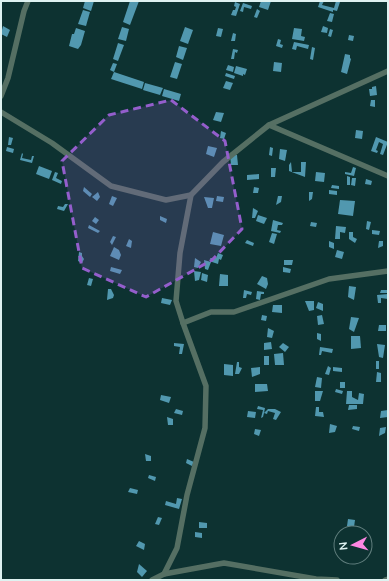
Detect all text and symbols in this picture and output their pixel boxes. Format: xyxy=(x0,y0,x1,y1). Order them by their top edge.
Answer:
north arrow xyxy=(333,525,373,565)
text: N xyxy=(336,541,350,551)

